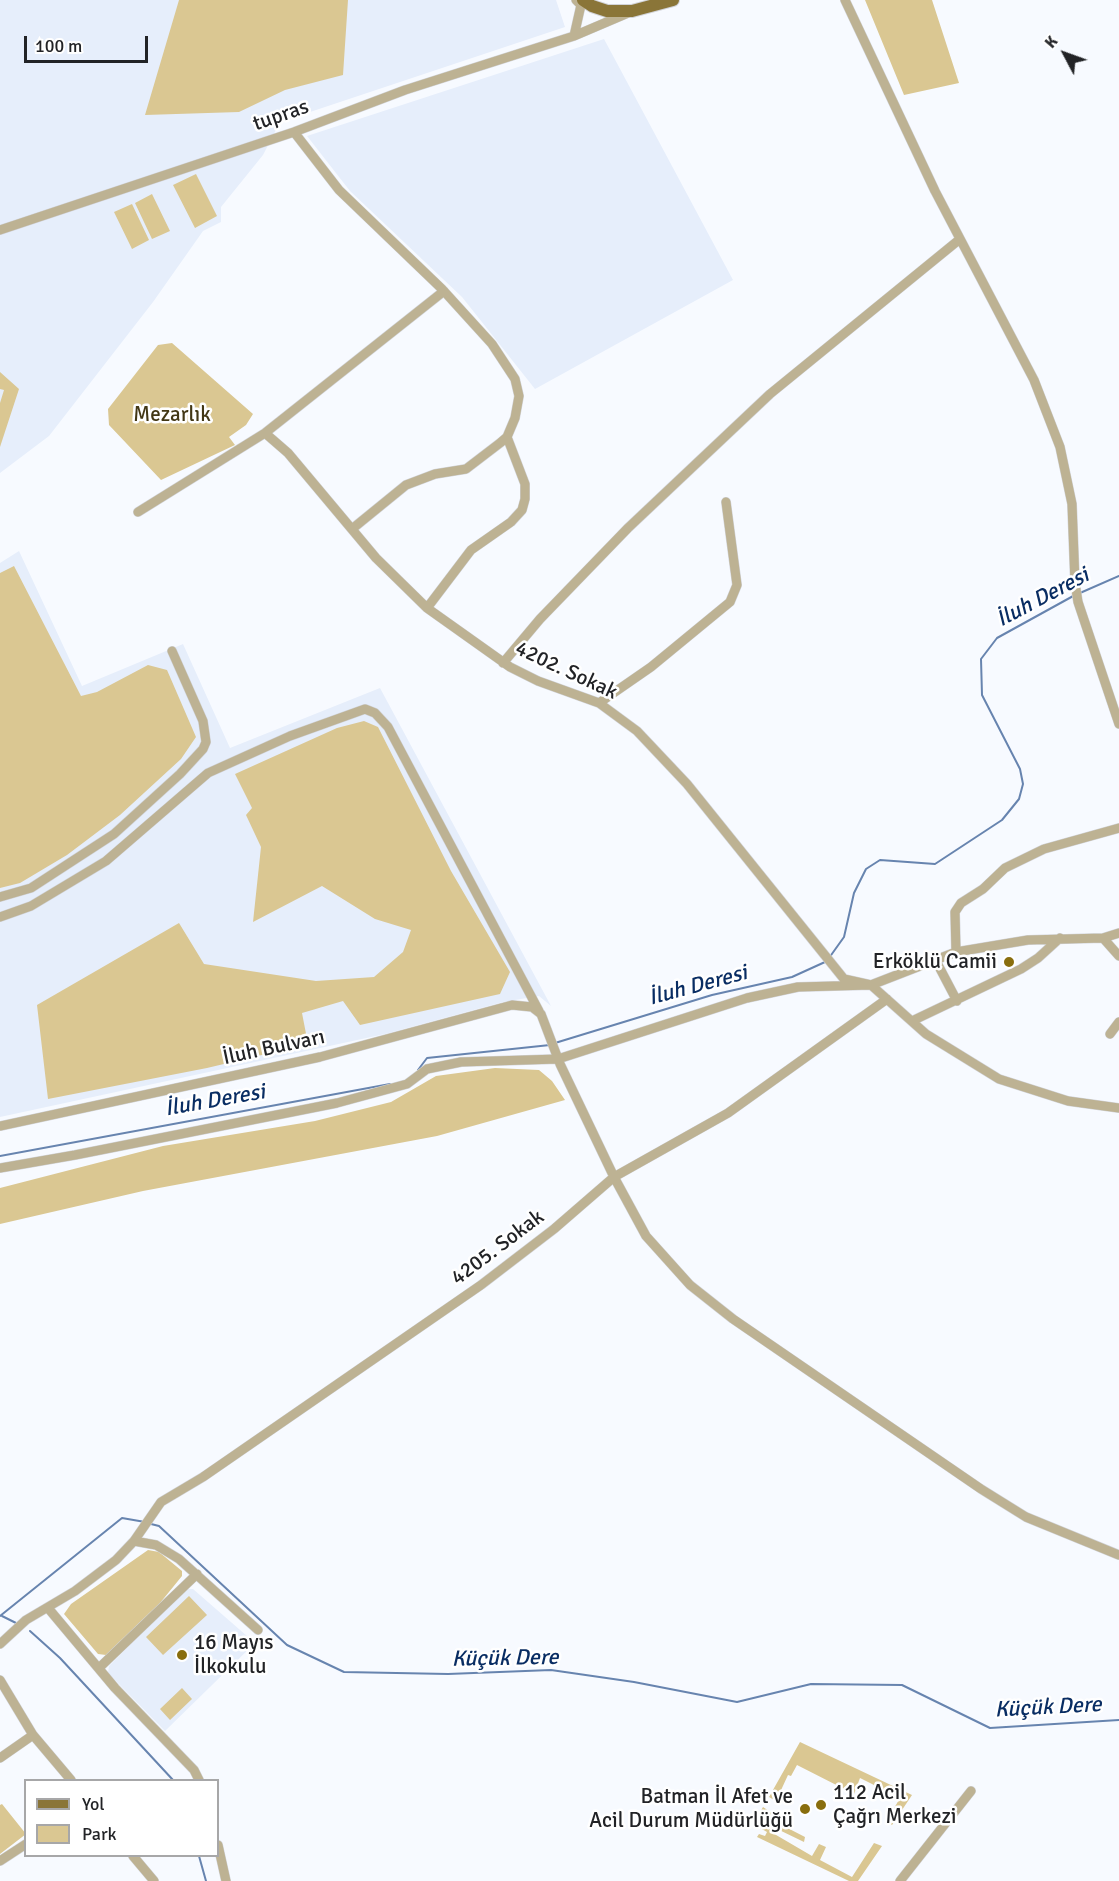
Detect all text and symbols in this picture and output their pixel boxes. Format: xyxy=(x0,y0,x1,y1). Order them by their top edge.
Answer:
scale bar xyxy=(27,24,152,62)
north arrow xyxy=(1035,24,1095,84)
text: K xyxy=(1041,32,1062,53)
text: 100 m xyxy=(35,35,82,57)
street label: tupras xyxy=(250,95,312,137)
park label: Mezarlık xyxy=(133,402,211,428)
water label: İluh Deresi xyxy=(992,563,1094,633)
street label: 4202. Sokak xyxy=(511,636,621,706)
place label: Erköklü Camii xyxy=(873,949,997,975)
marker: Erköklü Camii xyxy=(1002,955,1016,969)
water label: İluh Deresi xyxy=(646,960,750,1012)
street label: İluh Bulvarı xyxy=(221,1025,327,1071)
water label: İluh Deresi xyxy=(163,1079,267,1123)
street label: 4205. Sokak xyxy=(447,1205,549,1291)
place label: 16 Mayıs İlkokulu xyxy=(194,1630,274,1680)
water label: Küçük Dere xyxy=(451,1645,559,1673)
marker: 16 Mayıs İlkokulu xyxy=(175,1648,189,1662)
water label: Küçük Dere xyxy=(994,1692,1102,1724)
legend xyxy=(24,1779,219,1857)
place label: 112 Acil Çağrı Merkezi xyxy=(833,1780,956,1830)
place label: Batman İl Afet ve Acil Durum Müdürlüğü xyxy=(589,1784,793,1834)
text: Yol xyxy=(82,1793,105,1815)
marker: 112 Acil Çağrı Merkezi xyxy=(814,1798,828,1812)
marker: Batman İl Afet ve Acil Durum Müdürlüğü xyxy=(798,1802,812,1816)
text: Park xyxy=(82,1823,117,1845)

